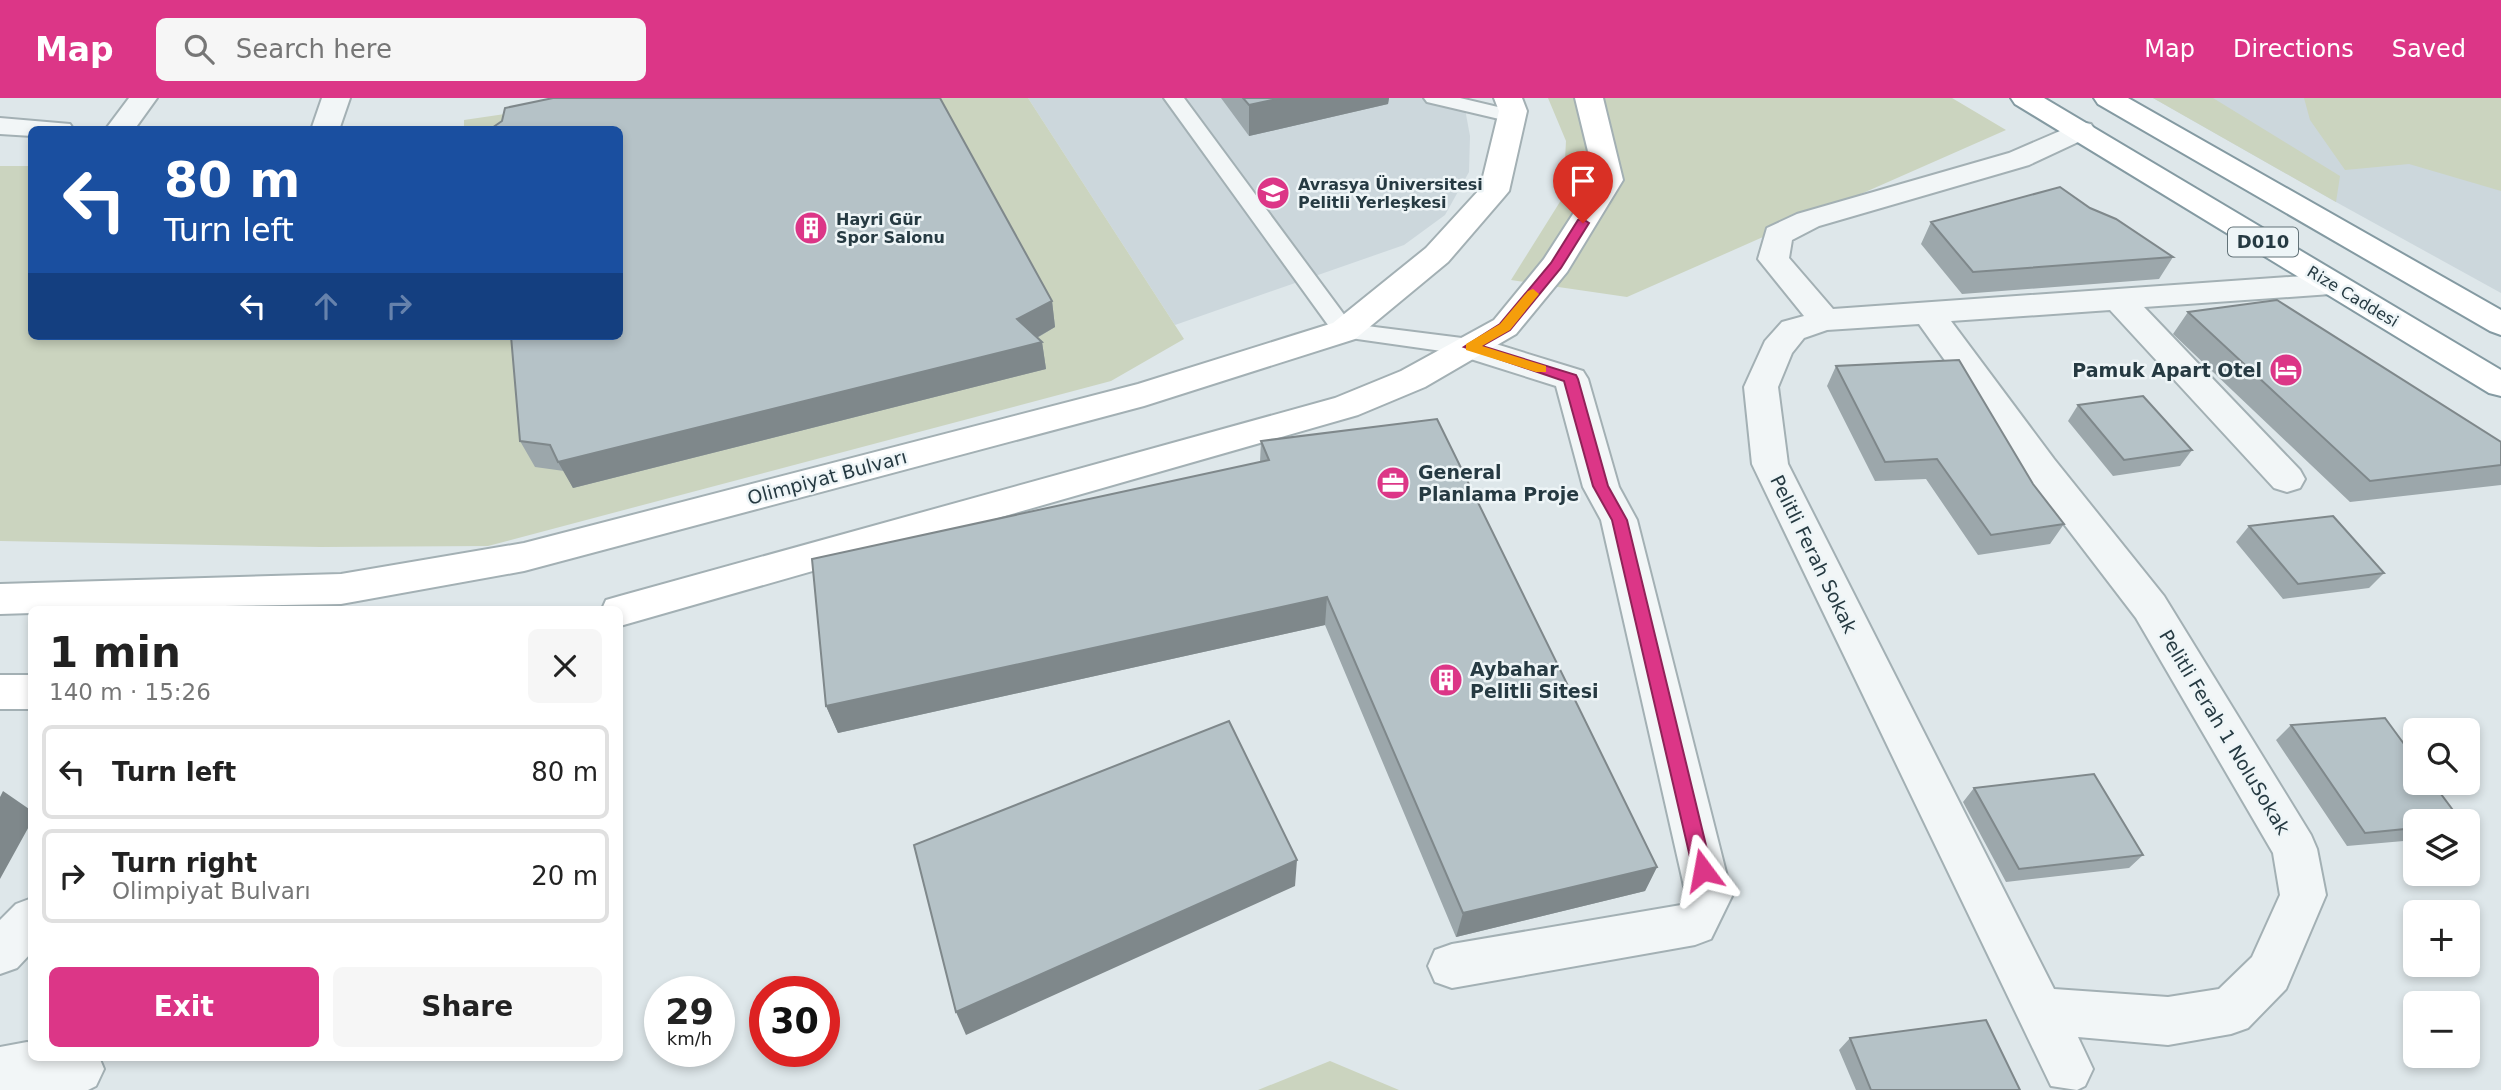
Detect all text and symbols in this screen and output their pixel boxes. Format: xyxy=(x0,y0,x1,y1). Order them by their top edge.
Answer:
search box xyxy=(156,18,646,81)
text: Map xyxy=(35,30,114,69)
icon: search xyxy=(180,30,218,68)
text: Search here xyxy=(236,34,392,64)
text: Map xyxy=(2144,35,2195,63)
text: Directions xyxy=(2233,35,2354,63)
text: Saved xyxy=(2392,35,2466,63)
pin xyxy=(1553,151,1613,223)
text: 80 m xyxy=(164,152,300,209)
icon: left xyxy=(49,154,140,245)
icon: arrive xyxy=(1564,162,1602,200)
school or university icon: Avrasya Üniversitesi Pelitli Yerleşkesi xyxy=(1254,174,1292,212)
place label: Avrasya Üniversitesi Pelitli Yerleşkesi xyxy=(1298,175,1483,212)
building icon: Hayri Gür Spor Salonu xyxy=(792,209,830,247)
place label: Hayri Gür Spor Salonu xyxy=(836,210,945,247)
text: Turn left xyxy=(164,211,294,249)
road number: D010 xyxy=(2228,228,2298,257)
street label: Rize Caddesi xyxy=(2304,262,2402,331)
icon: left xyxy=(234,287,272,325)
icon: ahead xyxy=(307,287,345,325)
icon: right xyxy=(380,287,418,325)
hotel icon: Pamuk Apart Otel xyxy=(2267,351,2305,389)
place label: Pamuk Apart Otel xyxy=(2072,359,2262,381)
street label: Olimpiyat Bulvarı xyxy=(745,445,909,509)
place label: General Planlama Proje xyxy=(1418,461,1579,505)
office icon: General Planlama Proje xyxy=(1374,464,1412,502)
street label: Pelitli Ferah Sokak xyxy=(1766,471,1862,637)
street label: Pelitli Ferah 1 NoluSokak xyxy=(2155,626,2295,838)
text: 1 min xyxy=(49,628,181,677)
button: close xyxy=(528,629,602,703)
place label: Aybahar Pelitli Sitesi xyxy=(1470,658,1599,702)
building icon: Aybahar Pelitli Sitesi xyxy=(1427,661,1465,699)
text: 140 m · 15:26 xyxy=(49,679,211,705)
map controls xyxy=(2403,718,2480,1068)
button: search xyxy=(2403,718,2480,795)
icon: left xyxy=(53,753,91,791)
text: Turn left xyxy=(112,757,236,787)
text: 80 m xyxy=(531,757,598,787)
button: layers xyxy=(2403,809,2480,886)
position arrow xyxy=(1666,833,1740,907)
text: Turn right xyxy=(112,848,257,878)
icon: right xyxy=(53,857,91,895)
text: 20 m xyxy=(531,861,598,891)
text: Olimpiyat Bulvarı xyxy=(112,878,311,904)
button: + xyxy=(2403,900,2480,977)
button: Exit xyxy=(49,967,319,1047)
button: Share xyxy=(333,967,602,1047)
speed limit sign: 30 xyxy=(749,976,840,1067)
button: − xyxy=(2403,991,2480,1068)
text: 29 xyxy=(665,992,714,1032)
text: km/h xyxy=(667,1028,712,1049)

